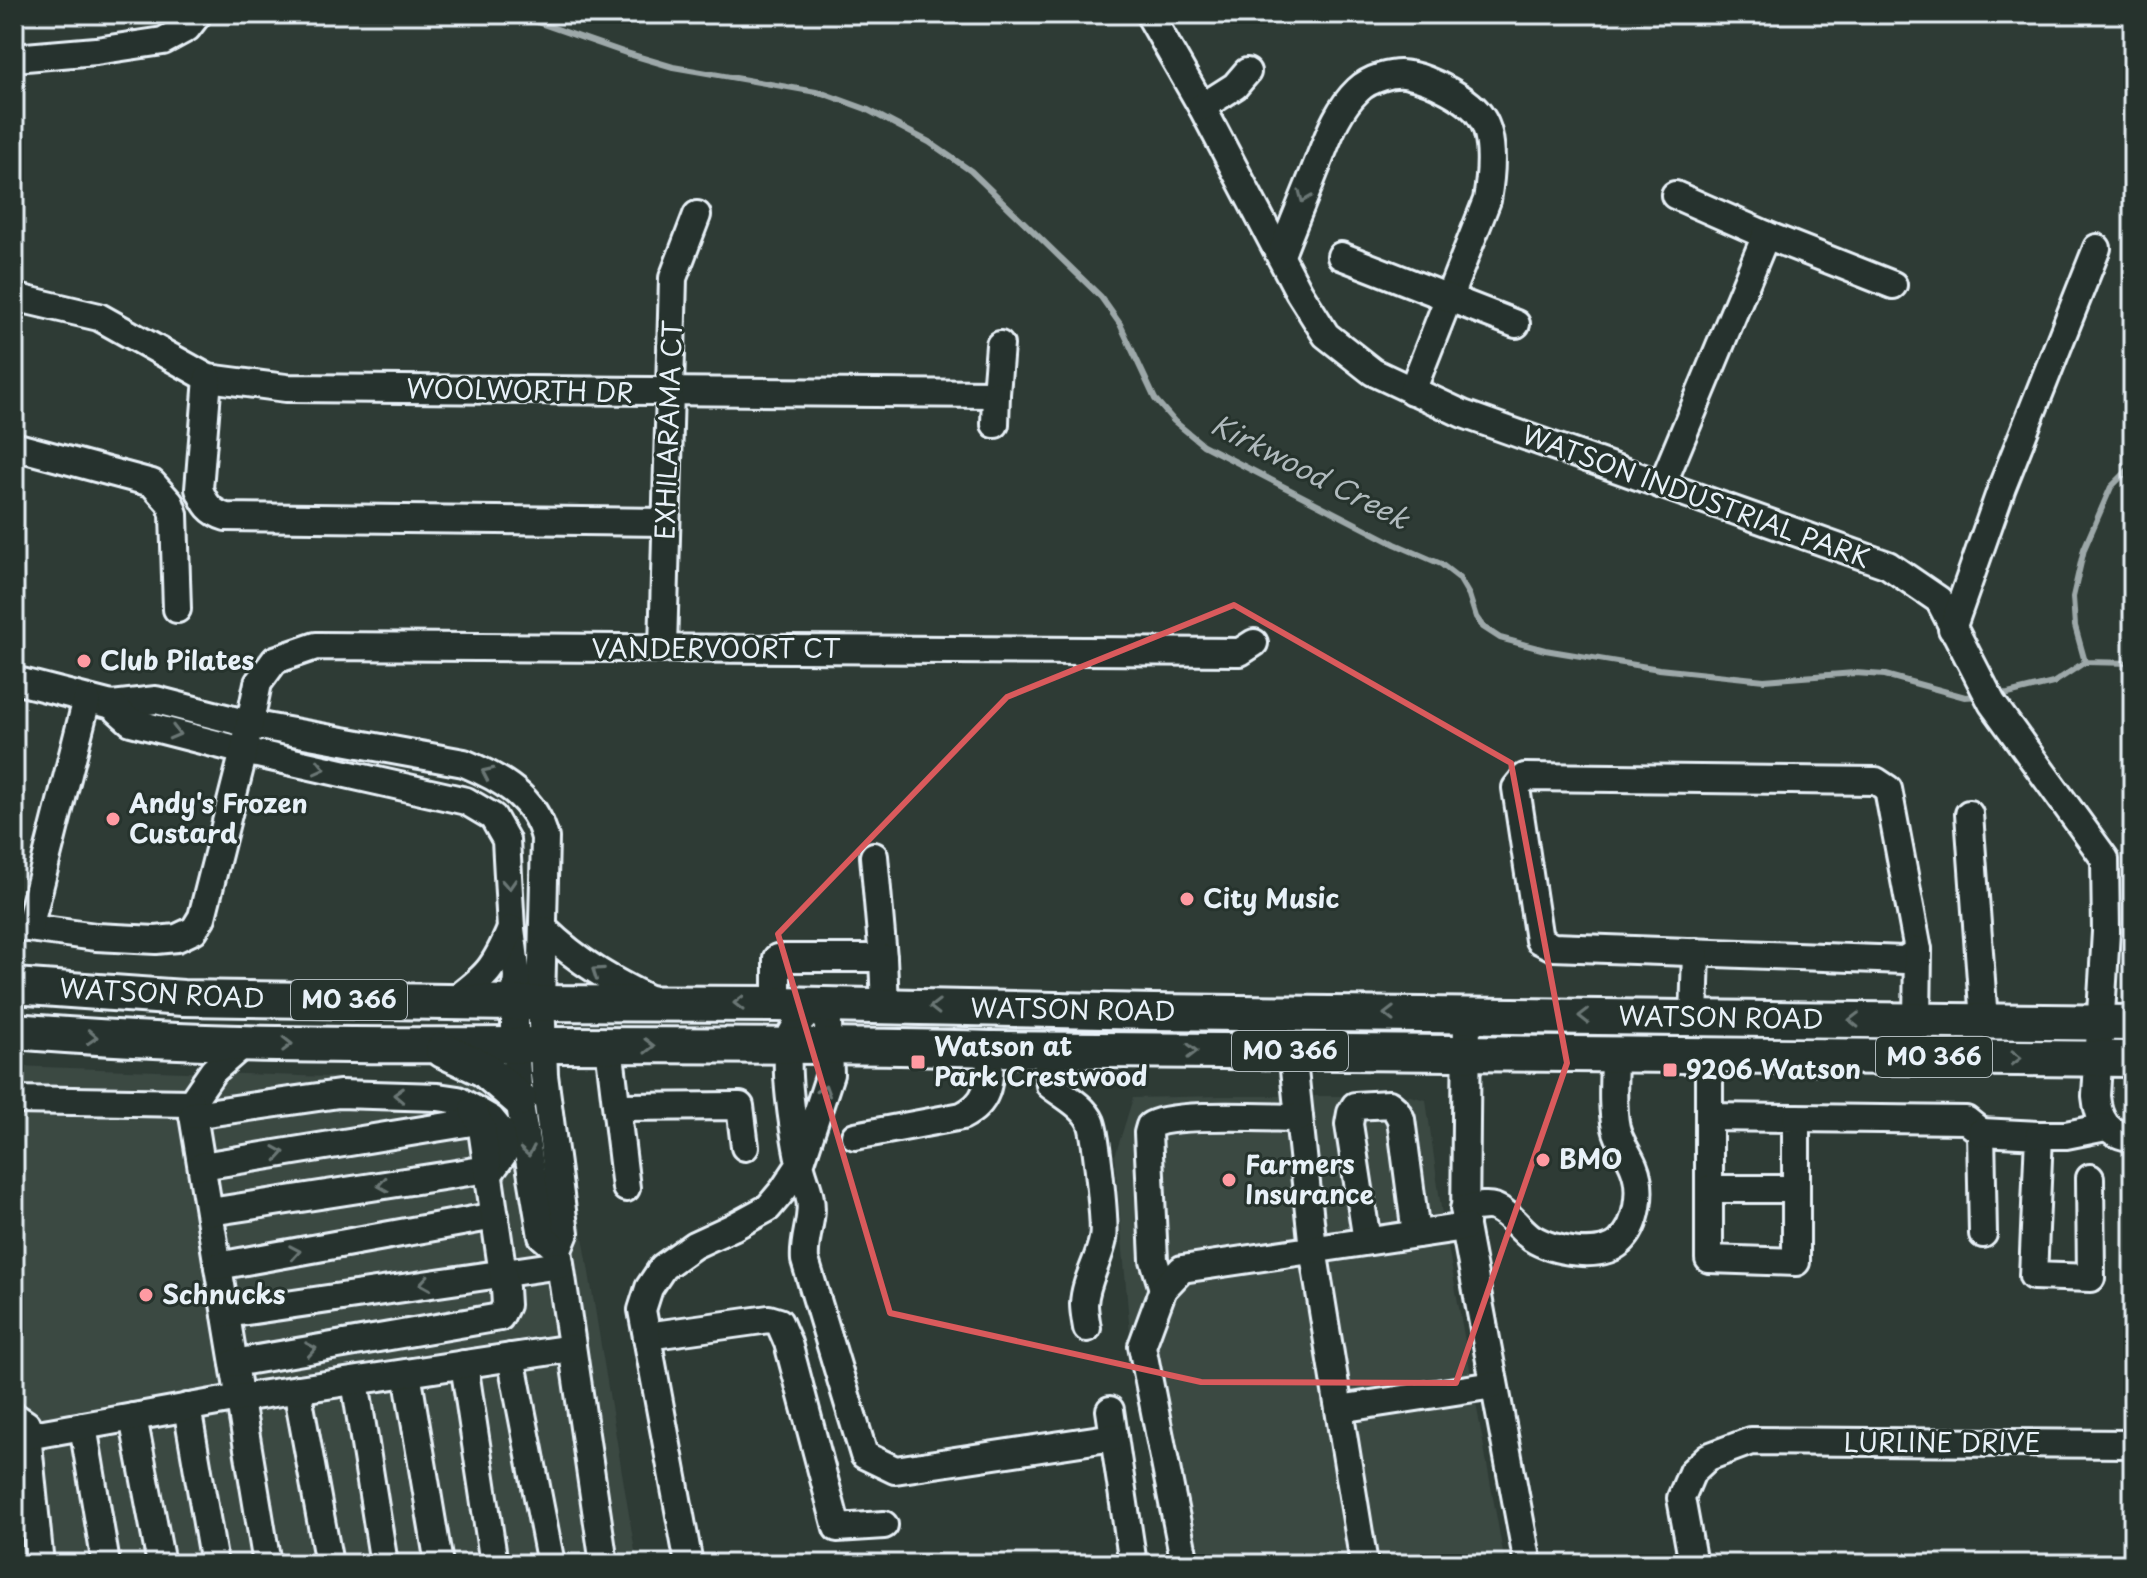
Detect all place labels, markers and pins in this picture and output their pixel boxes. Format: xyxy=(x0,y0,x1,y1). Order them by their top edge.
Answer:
place label: Club Pilates xyxy=(100,640,255,679)
marker: Club Pilates xyxy=(75,652,93,670)
place label: Andy's Frozen Custard xyxy=(128,783,308,852)
marker: Andy's Frozen Custard xyxy=(104,810,122,828)
place label: City Music xyxy=(1203,878,1340,917)
marker: City Music xyxy=(1178,890,1196,908)
place label: Watson at Park Crestwood xyxy=(934,1026,1147,1095)
place label: 9206 Watson xyxy=(1686,1049,1861,1088)
marker: Watson at Park Crestwood xyxy=(909,1053,927,1071)
marker: 9206 Watson xyxy=(1661,1061,1679,1079)
place label: BMO xyxy=(1559,1139,1622,1178)
place label: Farmers Insurance xyxy=(1245,1144,1374,1213)
marker: BMO xyxy=(1534,1151,1552,1169)
marker: Farmers Insurance xyxy=(1220,1171,1238,1189)
place label: Schnucks xyxy=(162,1274,286,1313)
marker: Schnucks xyxy=(137,1286,155,1304)

